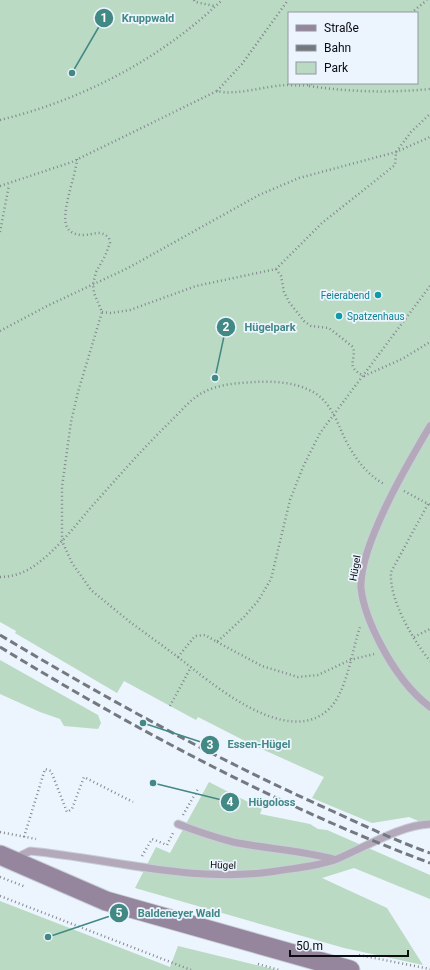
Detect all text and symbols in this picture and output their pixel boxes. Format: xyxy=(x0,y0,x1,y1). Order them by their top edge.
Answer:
callout: Kruppwald xyxy=(94,7,183,30)
text: 1 xyxy=(101,11,107,25)
text: Kruppwald xyxy=(122,12,174,25)
legend xyxy=(288,12,418,84)
text: Straße xyxy=(324,21,359,35)
text: Bahn xyxy=(324,41,351,55)
text: Park xyxy=(324,61,349,75)
place label: Feierabend xyxy=(321,290,370,301)
marker: Feierabend xyxy=(373,290,383,300)
marker: Spatzenhaus xyxy=(334,311,344,321)
place label: Spatzenhaus xyxy=(347,311,405,322)
callout: Hügelpark xyxy=(216,315,303,338)
text: 2 xyxy=(223,320,230,334)
text: Hügelpark xyxy=(244,321,296,334)
street label: Hügel xyxy=(347,554,363,582)
callout: Essen-Hügel xyxy=(200,733,299,756)
text: 3 xyxy=(207,738,214,752)
text: Essen-Hügel xyxy=(228,738,291,751)
callout: Hügoloss xyxy=(220,790,303,813)
text: 4 xyxy=(227,795,234,809)
text: Hügoloss xyxy=(249,796,296,809)
street label: Hügel xyxy=(210,859,236,871)
callout: Baldeneyer Wald xyxy=(109,901,228,924)
text: 5 xyxy=(116,906,123,920)
text: Baldeneyer Wald xyxy=(138,907,220,920)
scale bar xyxy=(290,932,408,958)
text: 50 m xyxy=(296,939,323,953)

